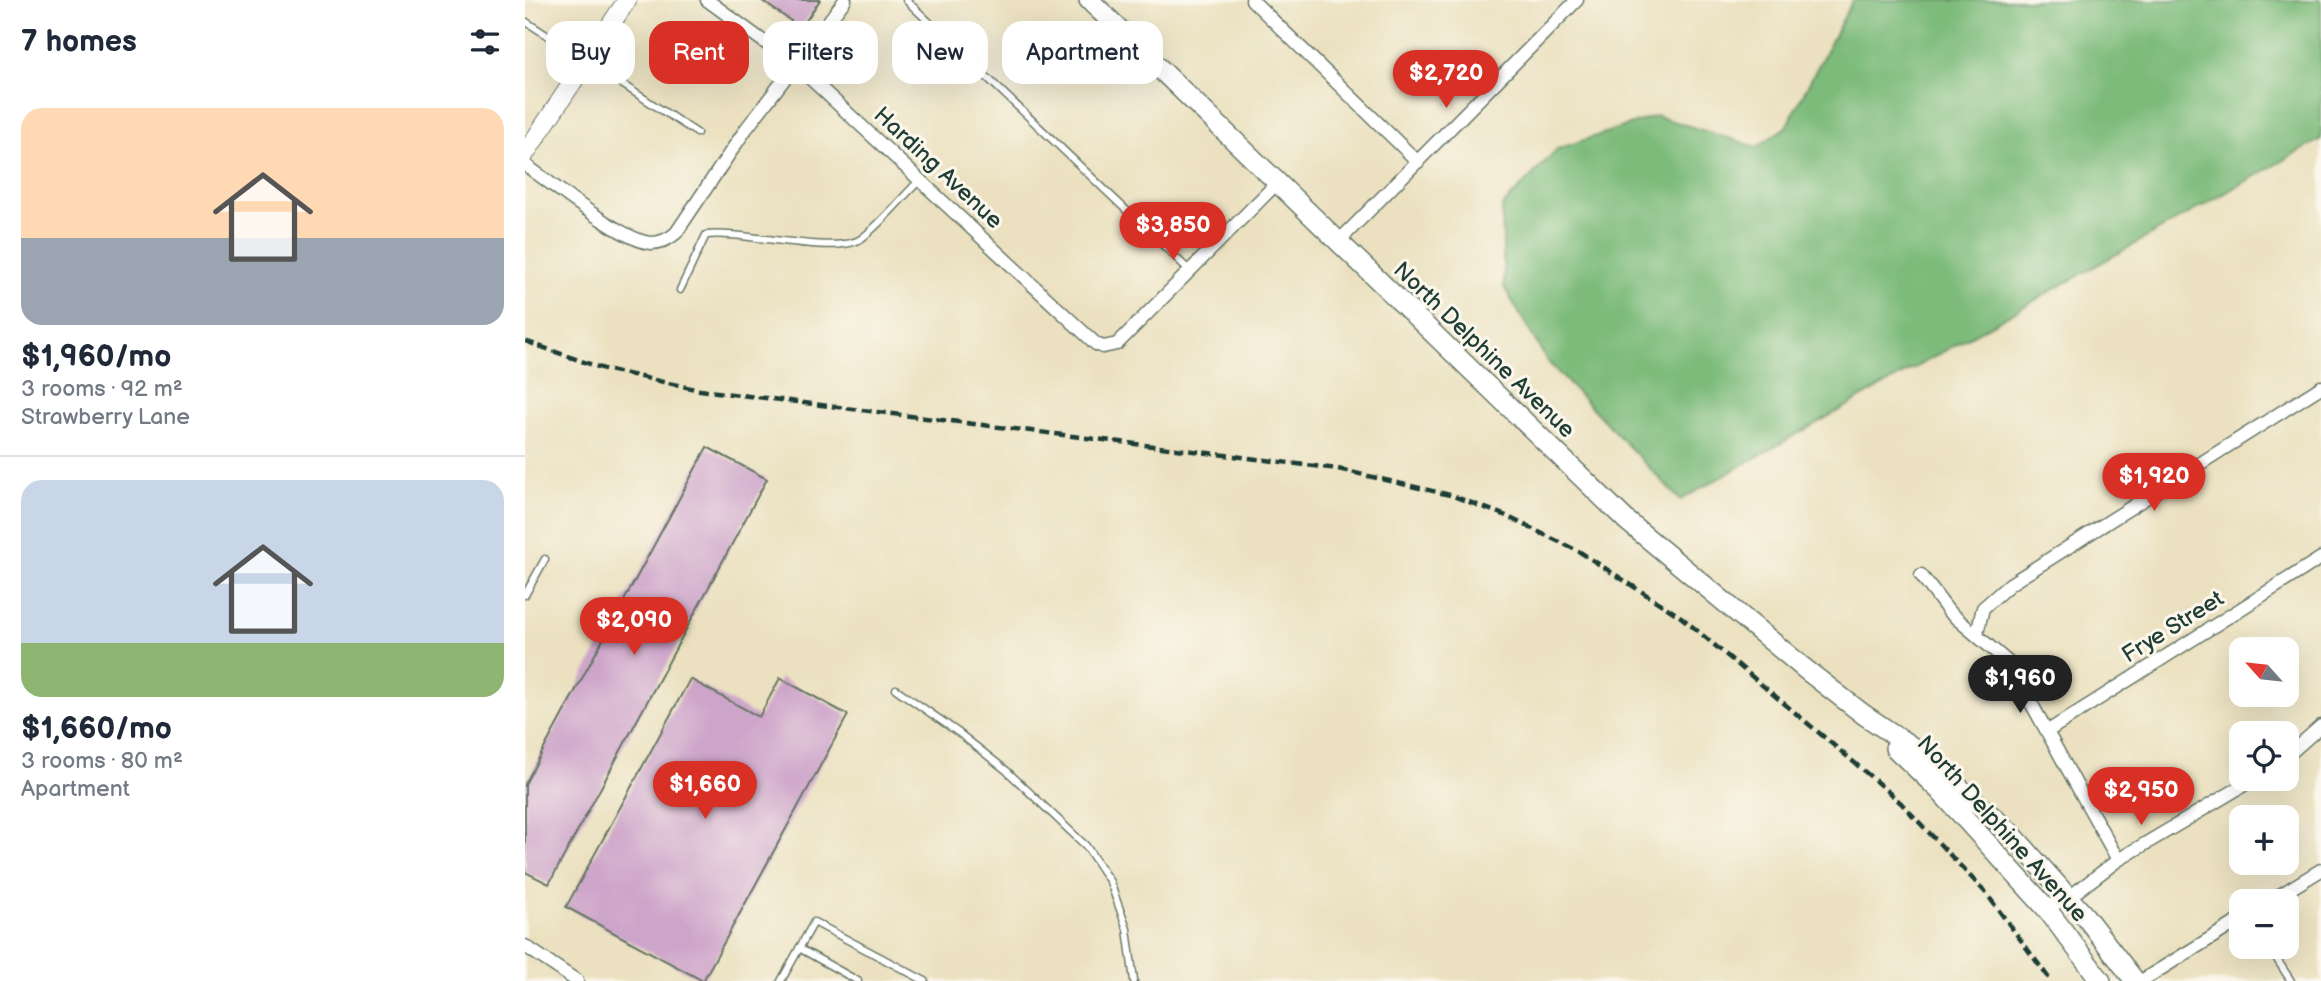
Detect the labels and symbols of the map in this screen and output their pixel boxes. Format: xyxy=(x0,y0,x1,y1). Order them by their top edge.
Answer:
pin: $2,720 xyxy=(1389,50,1503,110)
street label: Harding Avenue xyxy=(868,101,1008,235)
pin: $3,850 xyxy=(1116,202,1230,262)
street label: North Delphine Avenue xyxy=(1387,256,1581,444)
pin: $1,920 xyxy=(2097,454,2211,513)
street label: Frye Street xyxy=(2117,585,2229,669)
pin: $2,090 xyxy=(577,598,691,657)
north arrow xyxy=(2229,637,2299,707)
pin: $1,960 xyxy=(1963,656,2077,715)
street label: North Delphine Avenue xyxy=(1911,730,2093,928)
pin: $1,660 xyxy=(648,762,762,821)
pin: $2,950 xyxy=(2084,768,2198,827)

